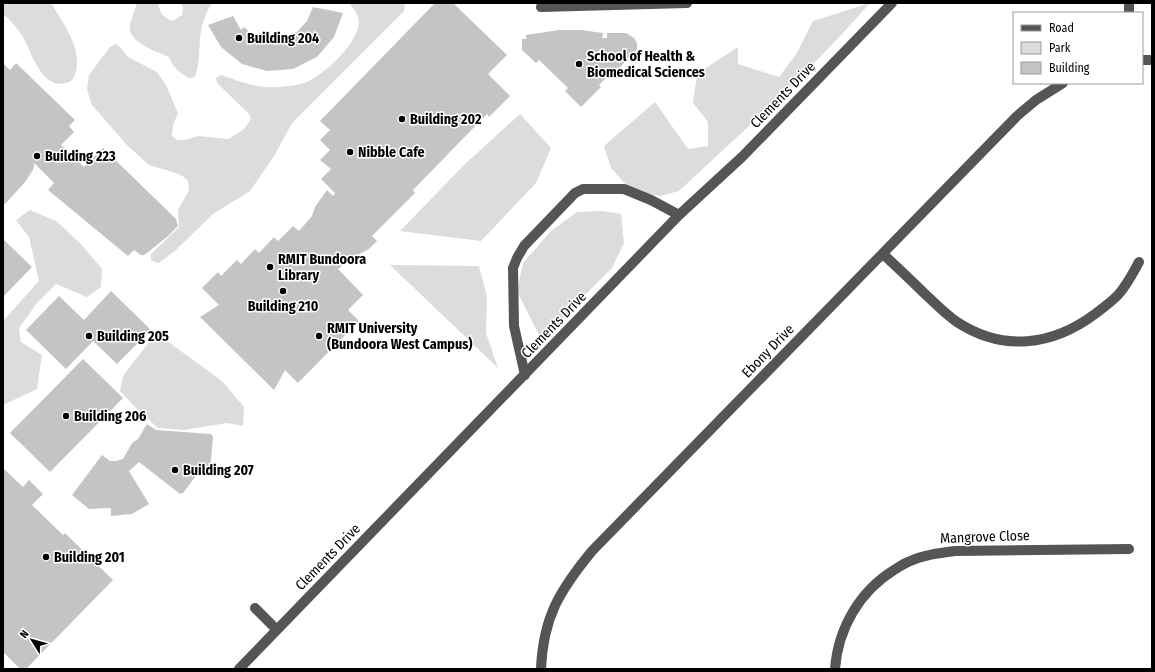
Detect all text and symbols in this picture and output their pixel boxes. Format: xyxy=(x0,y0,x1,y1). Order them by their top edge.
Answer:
legend xyxy=(1013,12,1143,84)
text: Road xyxy=(1049,21,1074,35)
place label: Building 204 xyxy=(247,30,319,47)
marker: Building 204 xyxy=(234,33,244,43)
text: Park xyxy=(1049,41,1071,55)
place label: School of Health & Biomedical Sciences xyxy=(587,48,705,81)
street label: Clements Drive xyxy=(747,58,819,132)
marker: School of Health & Biomedical Sciences xyxy=(574,59,584,69)
text: Building xyxy=(1049,61,1090,75)
place label: Building 202 xyxy=(410,111,482,128)
marker: Building 202 xyxy=(397,114,407,124)
place label: Nibble Cafe xyxy=(358,144,425,161)
marker: Nibble Cafe xyxy=(345,147,355,157)
place label: Building 223 xyxy=(45,148,116,165)
marker: Building 223 xyxy=(32,151,42,161)
place label: RMIT Bundoora Library xyxy=(278,251,366,284)
marker: RMIT Bundoora Library xyxy=(265,262,275,272)
marker: Building 210 xyxy=(278,286,288,296)
street label: Clements Drive xyxy=(518,288,590,362)
place label: Building 210 xyxy=(248,298,319,315)
place label: RMIT University (Bundoora West Campus) xyxy=(327,320,473,353)
street label: Ebony Drive xyxy=(738,321,798,381)
place label: Building 205 xyxy=(97,328,169,345)
marker: Building 205 xyxy=(84,331,94,341)
marker: RMIT University (Bundoora West Campus) xyxy=(314,331,324,341)
place label: Building 206 xyxy=(74,408,146,425)
marker: Building 206 xyxy=(61,411,71,421)
place label: Building 207 xyxy=(183,462,254,479)
marker: Building 207 xyxy=(170,465,180,475)
street label: Clements Drive xyxy=(292,520,364,594)
street label: Mangrove Close xyxy=(940,527,1030,547)
place label: Building 201 xyxy=(54,549,125,566)
marker: Building 201 xyxy=(41,552,51,562)
north arrow xyxy=(12,620,52,660)
text: N xyxy=(17,628,32,641)

